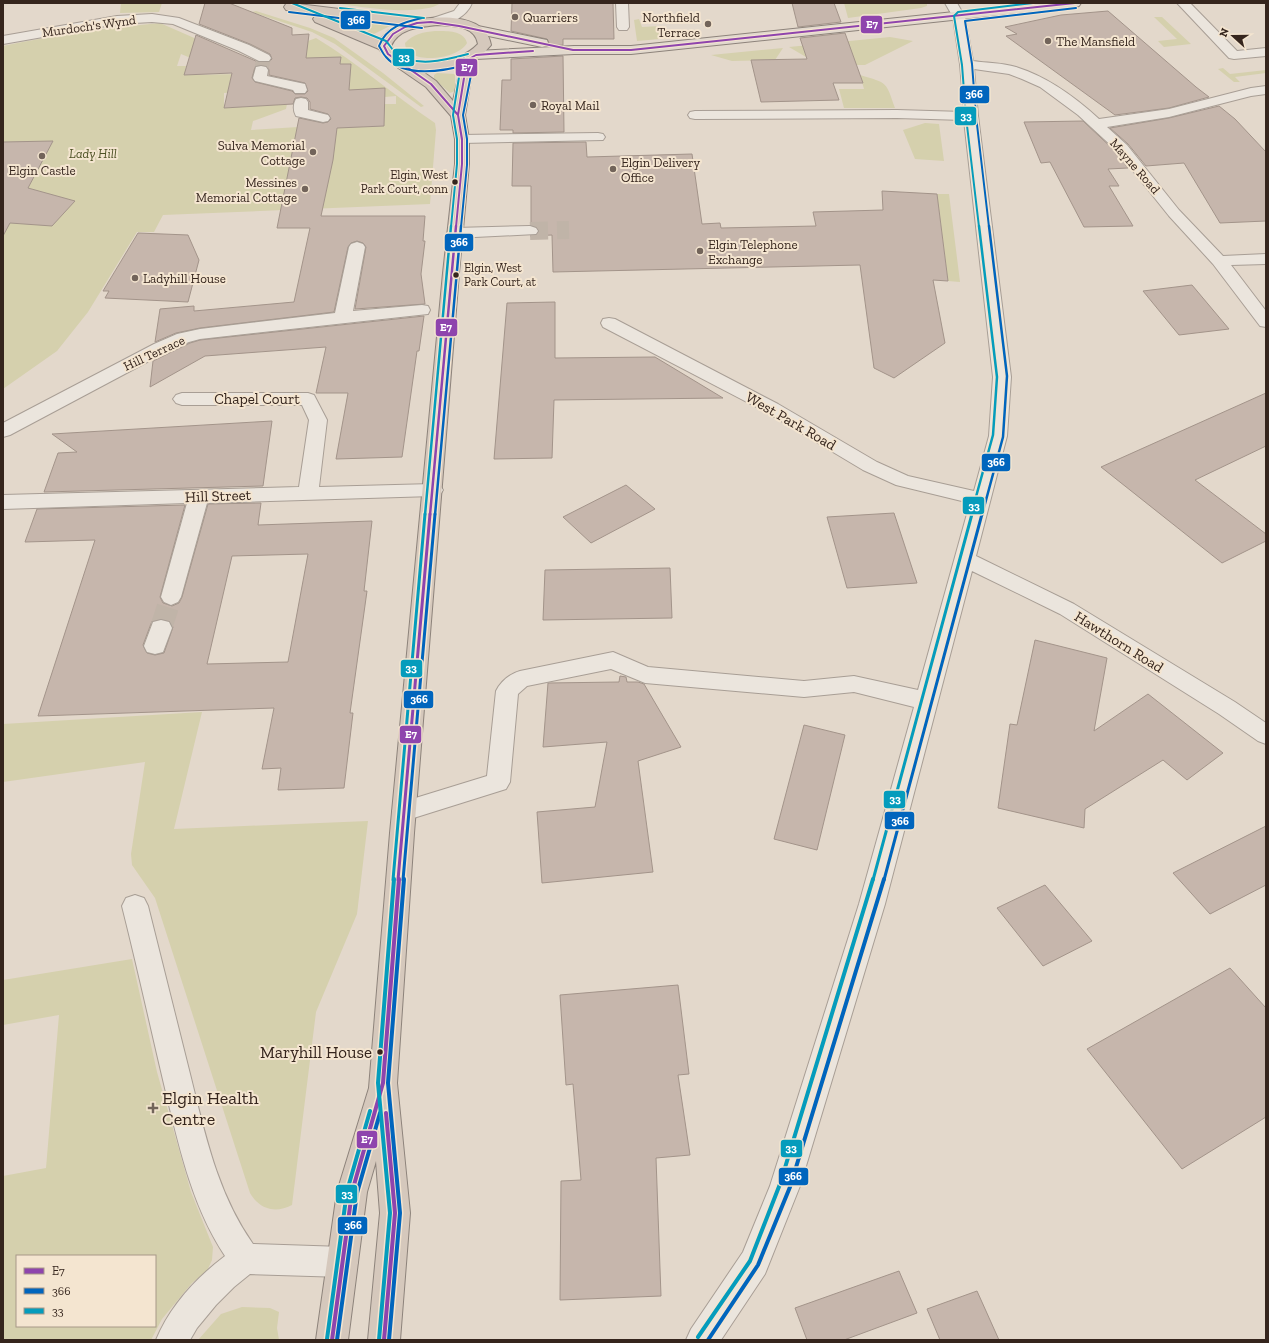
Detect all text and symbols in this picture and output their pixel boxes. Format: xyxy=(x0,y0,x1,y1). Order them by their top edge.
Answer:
line badge: 366 xyxy=(340,10,371,30)
place label: Quarriers xyxy=(523,10,578,25)
place label: Northfield Terrace xyxy=(642,10,700,40)
street label: Murdoch's Wynd xyxy=(41,12,137,40)
marker: Quarriers xyxy=(510,12,520,22)
text: 366 xyxy=(347,14,365,27)
line badge: E7 xyxy=(860,15,883,34)
north arrow xyxy=(1213,16,1253,56)
text: E7 xyxy=(866,18,879,31)
marker: Northfield Terrace xyxy=(703,19,713,29)
text: N xyxy=(1217,26,1232,39)
place label: The Mansfield xyxy=(1056,34,1135,49)
marker: The Mansfield xyxy=(1043,36,1053,46)
line badge: 33 xyxy=(392,48,415,67)
text: 33 xyxy=(398,51,410,64)
line badge: E7 xyxy=(455,58,478,77)
text: E7 xyxy=(461,61,474,74)
line badge: 366 xyxy=(959,85,990,104)
text: 366 xyxy=(965,88,983,101)
place label: Royal Mail xyxy=(541,98,600,113)
marker: Royal Mail xyxy=(528,100,538,110)
line badge: 33 xyxy=(954,106,977,126)
text: 33 xyxy=(960,110,972,123)
street label: Mayne Road xyxy=(1107,135,1163,197)
place label: Sulva Memorial Cottage xyxy=(218,138,306,168)
park label: Lady Hill xyxy=(69,146,117,161)
marker: Sulva Memorial Cottage xyxy=(308,147,318,157)
marker: Elgin Castle xyxy=(37,151,47,161)
place label: Elgin Delivery Office xyxy=(621,155,700,185)
place label: Elgin Castle xyxy=(8,163,76,178)
marker: Elgin Delivery Office xyxy=(608,164,618,174)
place label: Elgin, West Park Court, conn xyxy=(361,168,449,196)
place label: Messines Memorial Cottage xyxy=(196,175,297,205)
marker: Elgin, West Park Court, conn xyxy=(450,177,460,187)
marker: Messines Memorial Cottage xyxy=(300,184,310,194)
line badge: 366 xyxy=(444,233,474,252)
text: 366 xyxy=(450,236,468,249)
place label: Elgin Telephone Exchange xyxy=(708,237,798,267)
marker: Elgin Telephone Exchange xyxy=(695,246,705,256)
place label: Elgin, West Park Court, at xyxy=(464,261,537,289)
marker: Elgin, West Park Court, at xyxy=(451,270,461,280)
place label: Ladyhill House xyxy=(143,271,226,286)
marker: Ladyhill House xyxy=(130,273,140,283)
line badge: E7 xyxy=(435,318,458,337)
text: E7 xyxy=(440,321,453,334)
street label: Hill Terrace xyxy=(121,332,187,374)
street label: West Park Road xyxy=(743,388,840,455)
street label: Chapel Court xyxy=(214,390,300,408)
line badge: 366 xyxy=(981,453,1011,472)
text: 366 xyxy=(987,456,1005,469)
street label: Hill Street xyxy=(184,486,252,506)
line badge: 33 xyxy=(962,496,985,515)
text: 33 xyxy=(968,500,980,513)
street label: Hawthorn Road xyxy=(1071,607,1168,677)
line badge: 33 xyxy=(400,659,423,678)
text: 33 xyxy=(405,662,417,675)
line badge: 366 xyxy=(403,690,434,709)
text: 366 xyxy=(410,693,428,706)
line badge: E7 xyxy=(399,725,422,744)
text: E7 xyxy=(405,728,418,741)
line badge: 33 xyxy=(883,790,906,809)
text: 33 xyxy=(889,793,901,806)
line badge: 366 xyxy=(884,811,915,830)
text: 366 xyxy=(891,815,909,828)
place label: Maryhill House xyxy=(260,1042,372,1062)
marker: Maryhill House xyxy=(375,1047,385,1057)
place label: Elgin Health Centre xyxy=(162,1087,259,1130)
marker: Elgin Health Centre xyxy=(147,1102,159,1114)
line badge: E7 xyxy=(356,1130,378,1149)
text: E7 xyxy=(361,1133,374,1146)
line badge: 33 xyxy=(780,1139,803,1158)
text: 33 xyxy=(785,1142,797,1155)
line badge: 366 xyxy=(778,1167,809,1186)
text: 366 xyxy=(784,1170,802,1183)
line badge: 33 xyxy=(335,1184,358,1204)
text: 33 xyxy=(341,1188,353,1201)
line badge: 366 xyxy=(337,1216,368,1235)
text: 366 xyxy=(344,1219,362,1232)
legend xyxy=(16,1255,156,1327)
text: E7 xyxy=(52,1264,65,1278)
text: 366 xyxy=(52,1284,71,1298)
text: 33 xyxy=(52,1304,64,1318)

